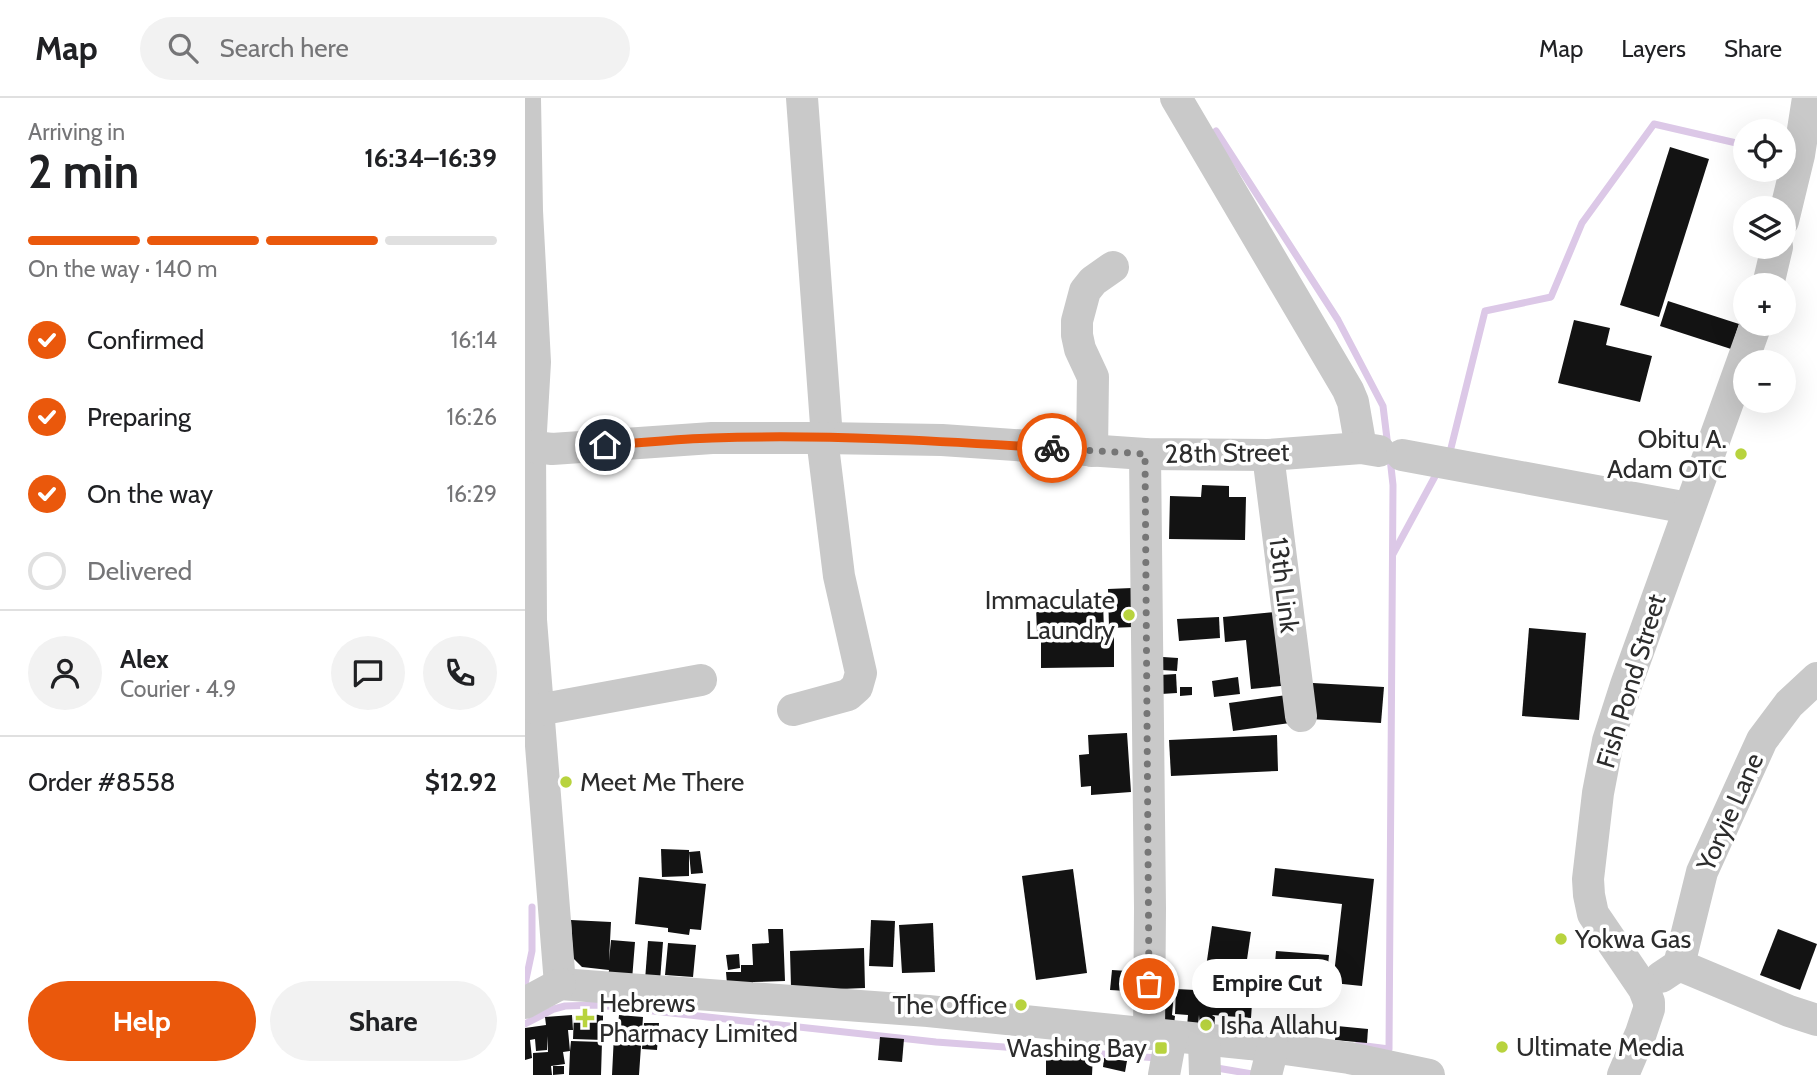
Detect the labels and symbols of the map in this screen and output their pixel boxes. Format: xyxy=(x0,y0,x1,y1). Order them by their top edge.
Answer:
courier xyxy=(1017,413,1087,483)
pin xyxy=(575,415,635,475)
place label: Obitu A. Adam OTC xyxy=(1607,423,1727,485)
street label: 28th Street xyxy=(1164,436,1290,470)
marker: Obitu A. Adam OTC xyxy=(1733,446,1749,462)
street label: 13th Link xyxy=(1262,535,1306,635)
place label: Immaculate Laundry xyxy=(985,584,1115,646)
street label: Fish Pond Street xyxy=(1589,590,1673,772)
marker: Immaculate Laundry xyxy=(1121,607,1137,623)
street label: Yoryie Lane xyxy=(1689,748,1770,877)
place label: Meet Me There xyxy=(580,766,744,798)
marker: Meet Me There xyxy=(558,774,574,790)
place label: Yokwa Gas xyxy=(1574,923,1692,955)
marker: Yokwa Gas xyxy=(1553,931,1569,947)
pin xyxy=(1119,954,1179,1014)
callout: Empire Cut xyxy=(1191,960,1341,1008)
place label: Hebrews Pharmacy Limited xyxy=(599,987,798,1049)
place label: The Office xyxy=(892,989,1007,1021)
marker: The Office xyxy=(1013,997,1029,1013)
place label: Isha Allahu xyxy=(1220,1009,1338,1041)
marker: Hebrews Pharmacy Limited xyxy=(577,1010,593,1026)
marker: Isha Allahu xyxy=(1198,1017,1214,1033)
place label: Ultimate Media xyxy=(1516,1031,1685,1063)
place label: Washing Bay xyxy=(1007,1032,1147,1064)
marker: Ultimate Media xyxy=(1494,1039,1510,1055)
marker: Washing Bay xyxy=(1153,1040,1169,1056)

